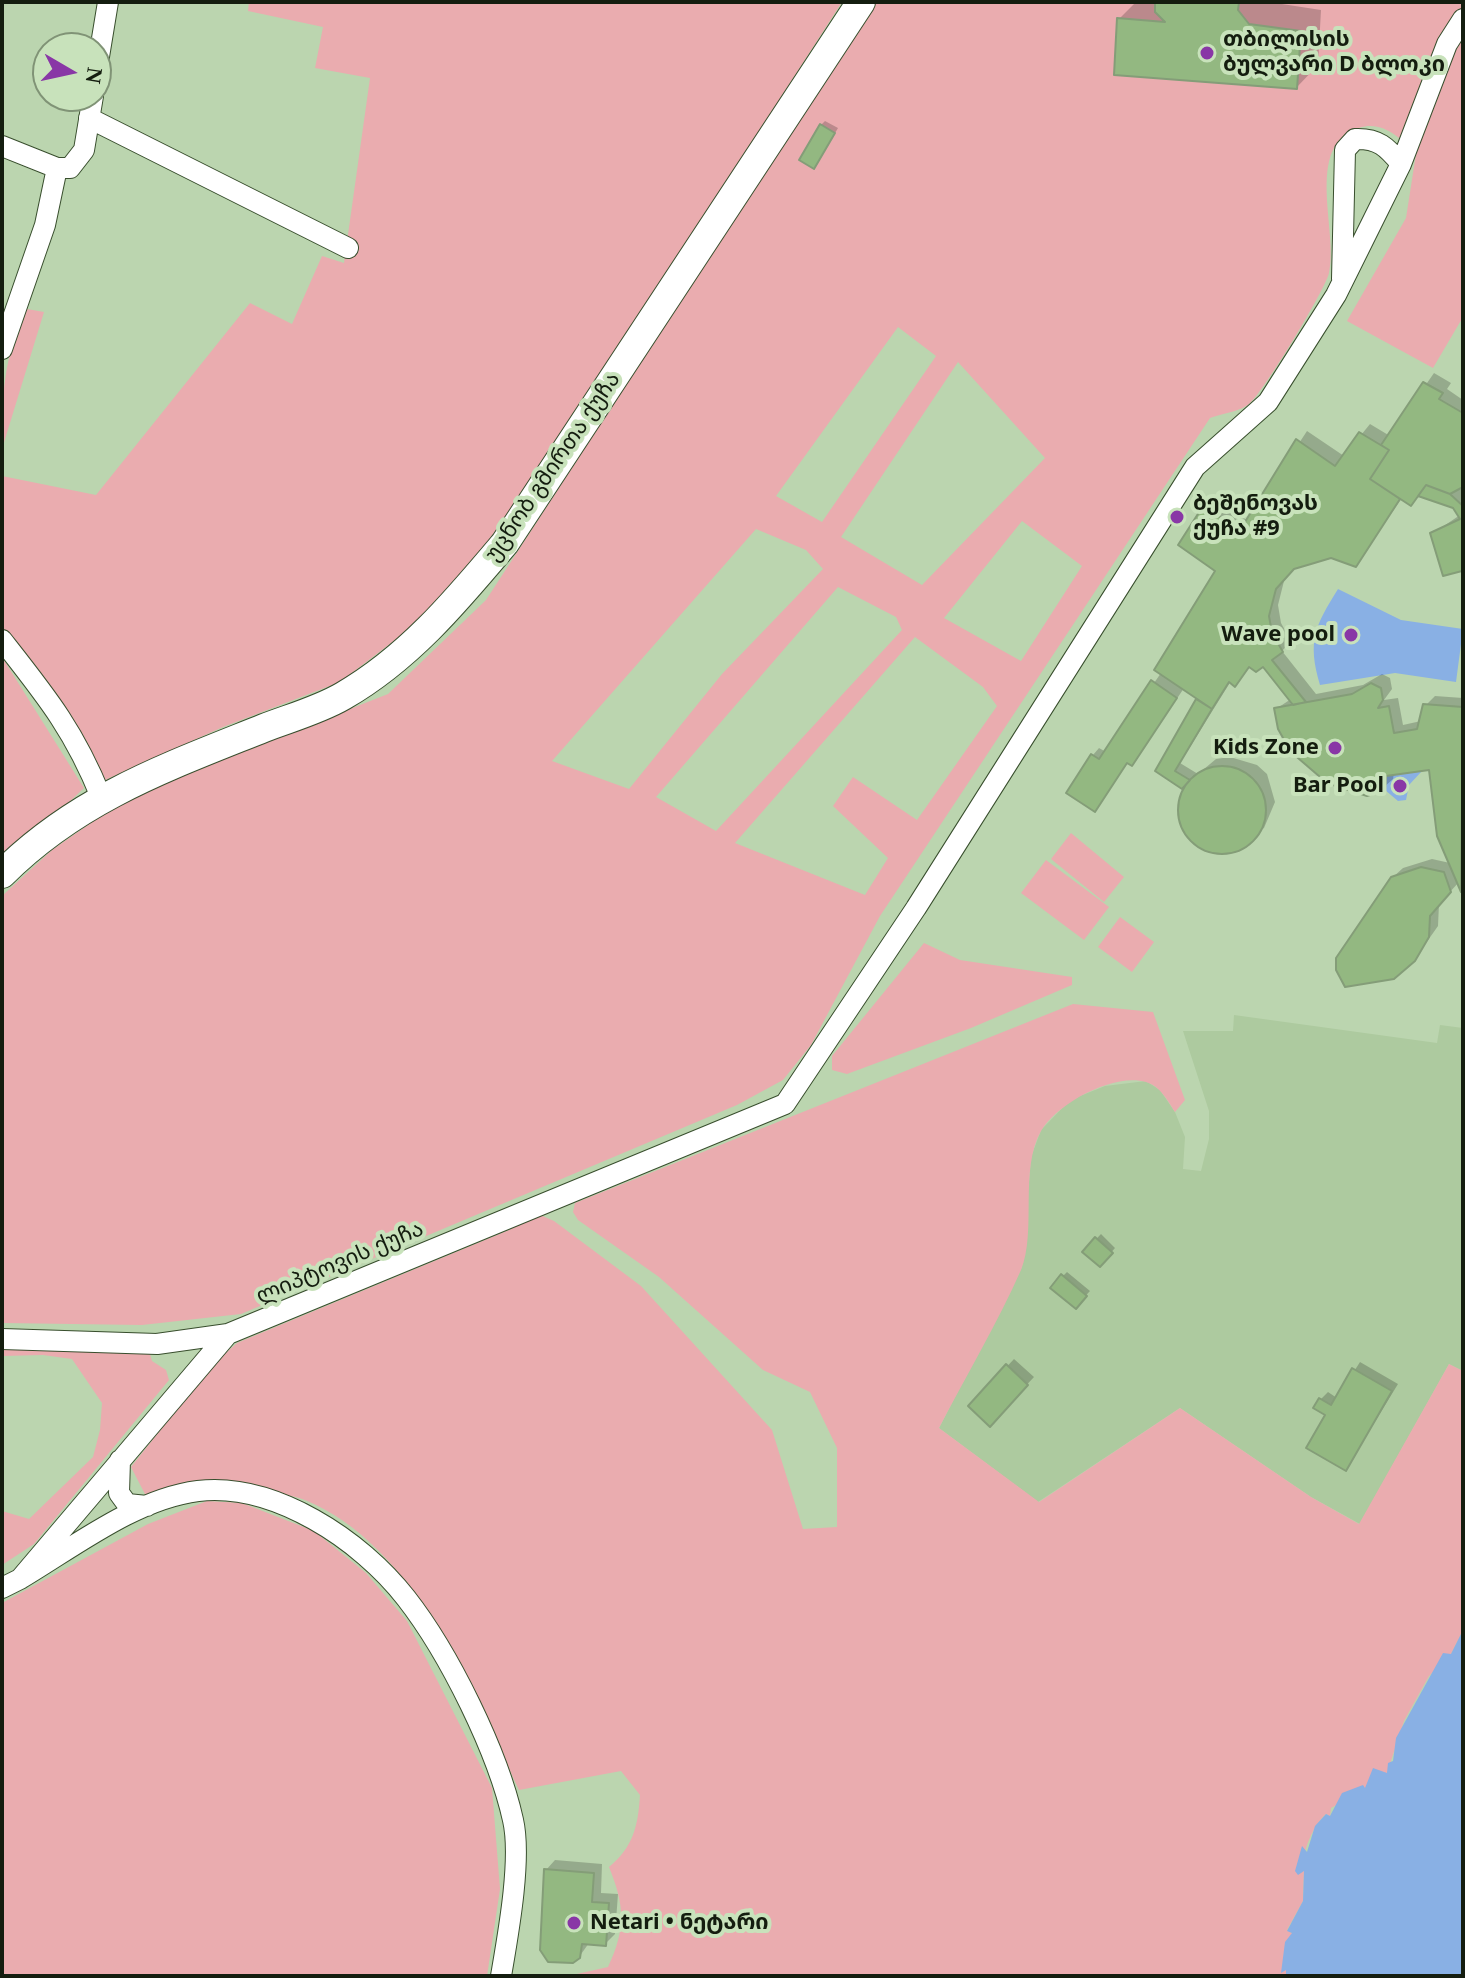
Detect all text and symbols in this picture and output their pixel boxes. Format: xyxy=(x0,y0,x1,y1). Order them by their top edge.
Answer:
place label: თბილისის ბულვარი D ბლოკი xyxy=(1223,27,1445,78)
north arrow xyxy=(32,32,112,112)
marker: თბილისის ბულვარი D ბლოკი xyxy=(1198,44,1216,62)
text: N xyxy=(81,66,108,85)
street label: უცნობ გმირთა ქუჩა xyxy=(480,367,626,567)
place label: ბეშენოვას ქუჩა #9 xyxy=(1193,491,1318,542)
marker: ბეშენოვას ქუჩა #9 xyxy=(1168,508,1186,526)
place label: Wave pool xyxy=(1221,622,1335,648)
marker: Wave pool xyxy=(1342,626,1360,644)
place label: Kids Zone xyxy=(1213,735,1319,761)
marker: Kids Zone xyxy=(1326,739,1344,757)
place label: Bar Pool xyxy=(1293,773,1384,799)
marker: Bar Pool xyxy=(1391,777,1409,795)
street label: ლიპტოვის ქუჩა xyxy=(252,1216,428,1310)
place label: Netari • ნეტარი xyxy=(590,1910,769,1936)
marker: Netari • ნეტარი xyxy=(565,1914,583,1932)

